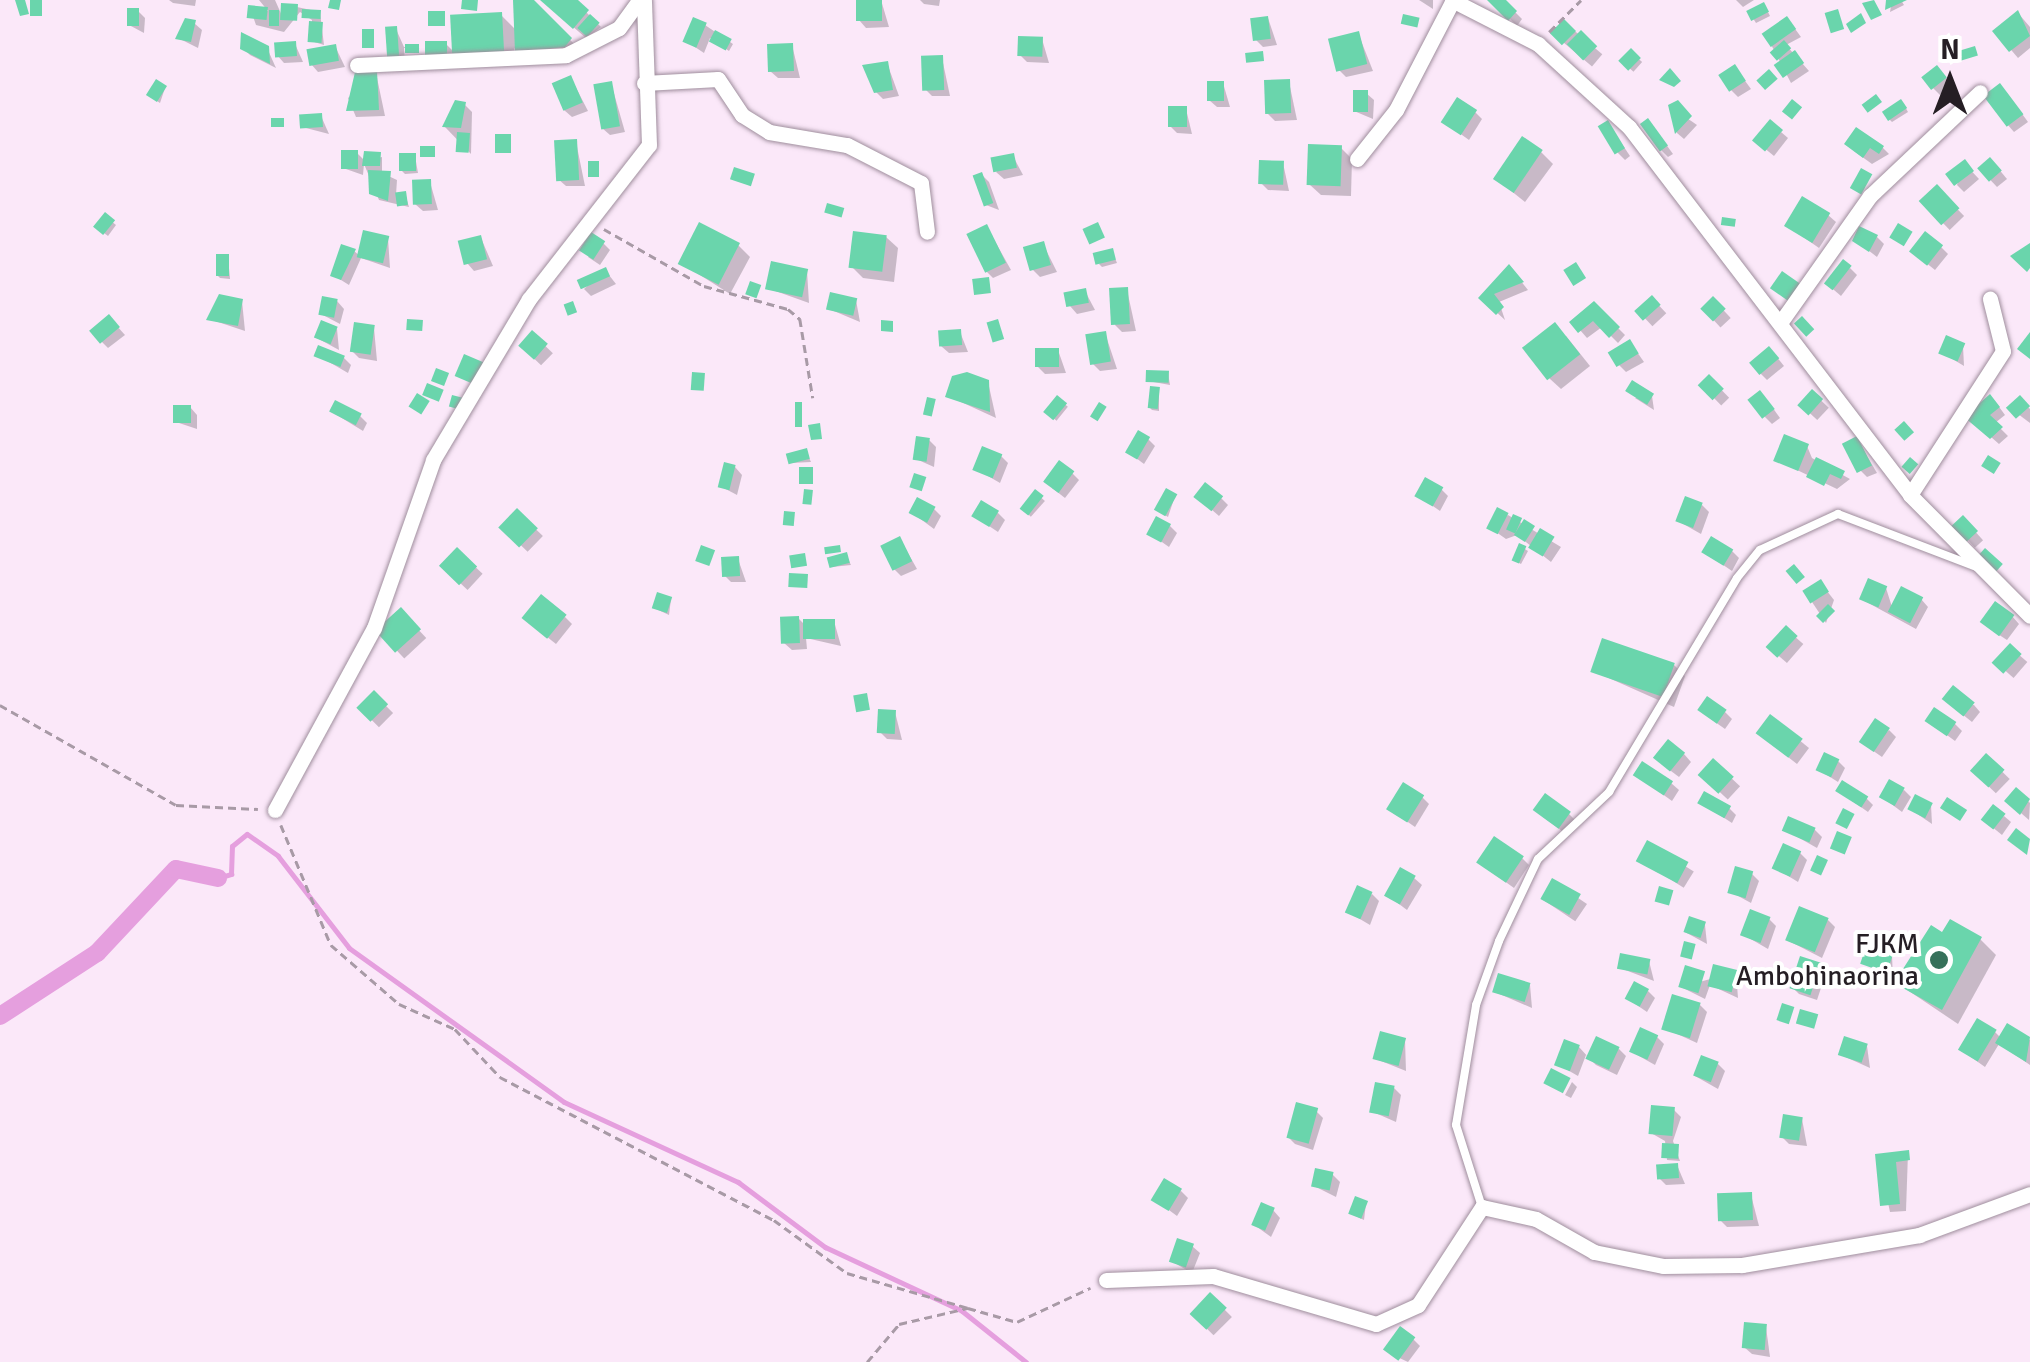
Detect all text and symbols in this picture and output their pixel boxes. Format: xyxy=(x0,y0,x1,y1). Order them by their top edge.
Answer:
north arrow xyxy=(1900,30,2000,130)
text: N xyxy=(1940,33,1960,67)
place label: FJKM Ambohinaorina xyxy=(1736,927,1919,993)
marker: FJKM Ambohinaorina xyxy=(1928,949,1950,971)

